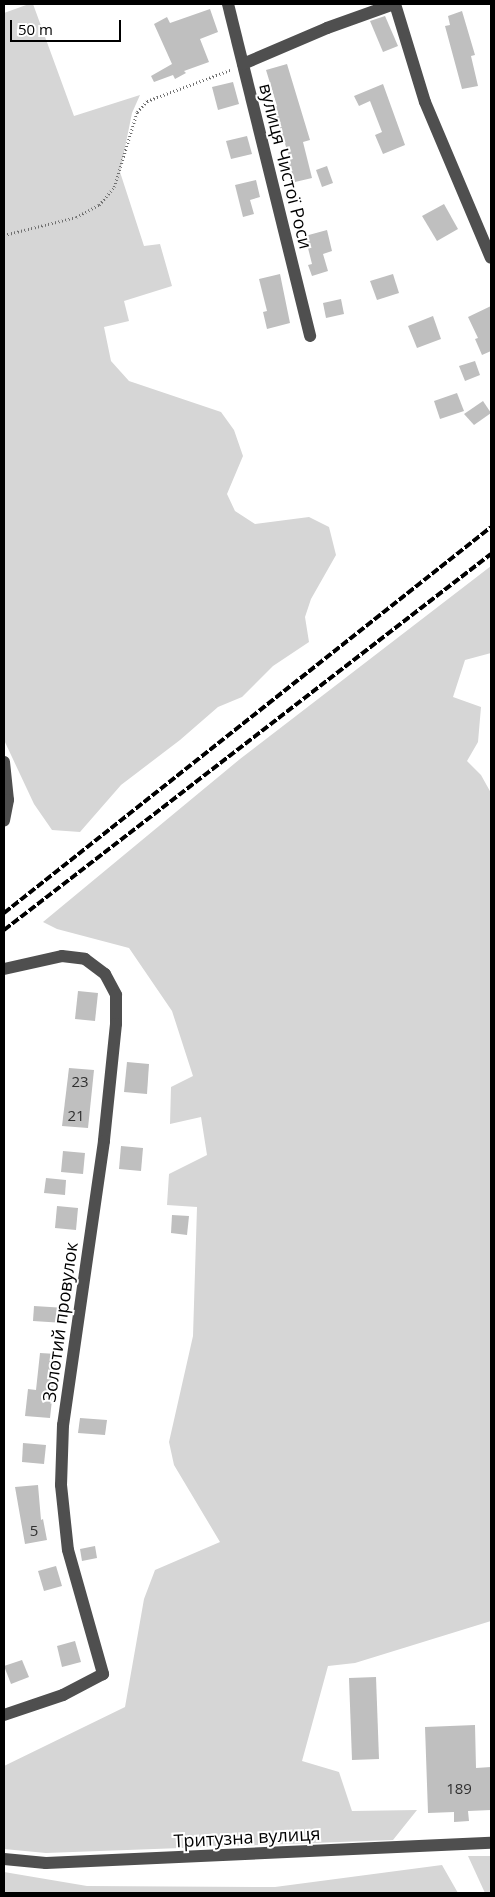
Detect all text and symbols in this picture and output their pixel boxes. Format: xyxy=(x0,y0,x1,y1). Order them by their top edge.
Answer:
scale bar xyxy=(12,10,124,42)
text: 50 m xyxy=(18,19,53,39)
street label: вулиця Чистої Роси xyxy=(255,81,317,251)
house number: 23 xyxy=(71,1073,89,1091)
house number: 21 xyxy=(67,1107,85,1125)
street label: Золотий провулок xyxy=(38,1241,82,1403)
house number: 5 xyxy=(30,1522,38,1540)
house number: 189 xyxy=(446,1780,472,1798)
street label: Тритузна вулиця xyxy=(173,1822,321,1852)

